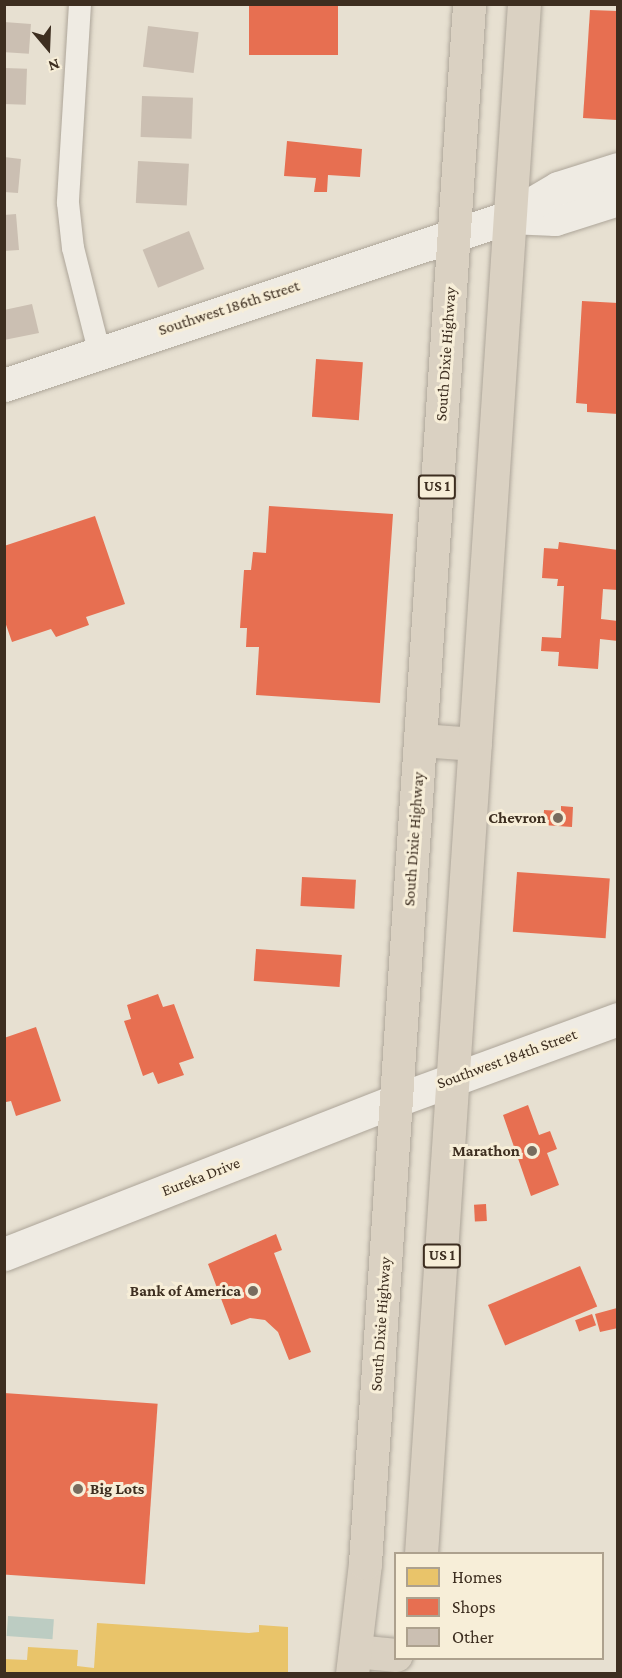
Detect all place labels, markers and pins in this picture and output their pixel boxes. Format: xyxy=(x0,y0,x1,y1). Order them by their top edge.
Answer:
place label: Chevron xyxy=(488,808,546,828)
marker: Chevron xyxy=(551,811,565,825)
place label: Marathon xyxy=(452,1141,520,1161)
marker: Marathon xyxy=(525,1144,539,1158)
place label: Bank of America xyxy=(130,1281,241,1301)
marker: Bank of America xyxy=(246,1284,260,1298)
place label: Big Lots xyxy=(90,1479,144,1499)
marker: Big Lots xyxy=(71,1482,85,1496)

